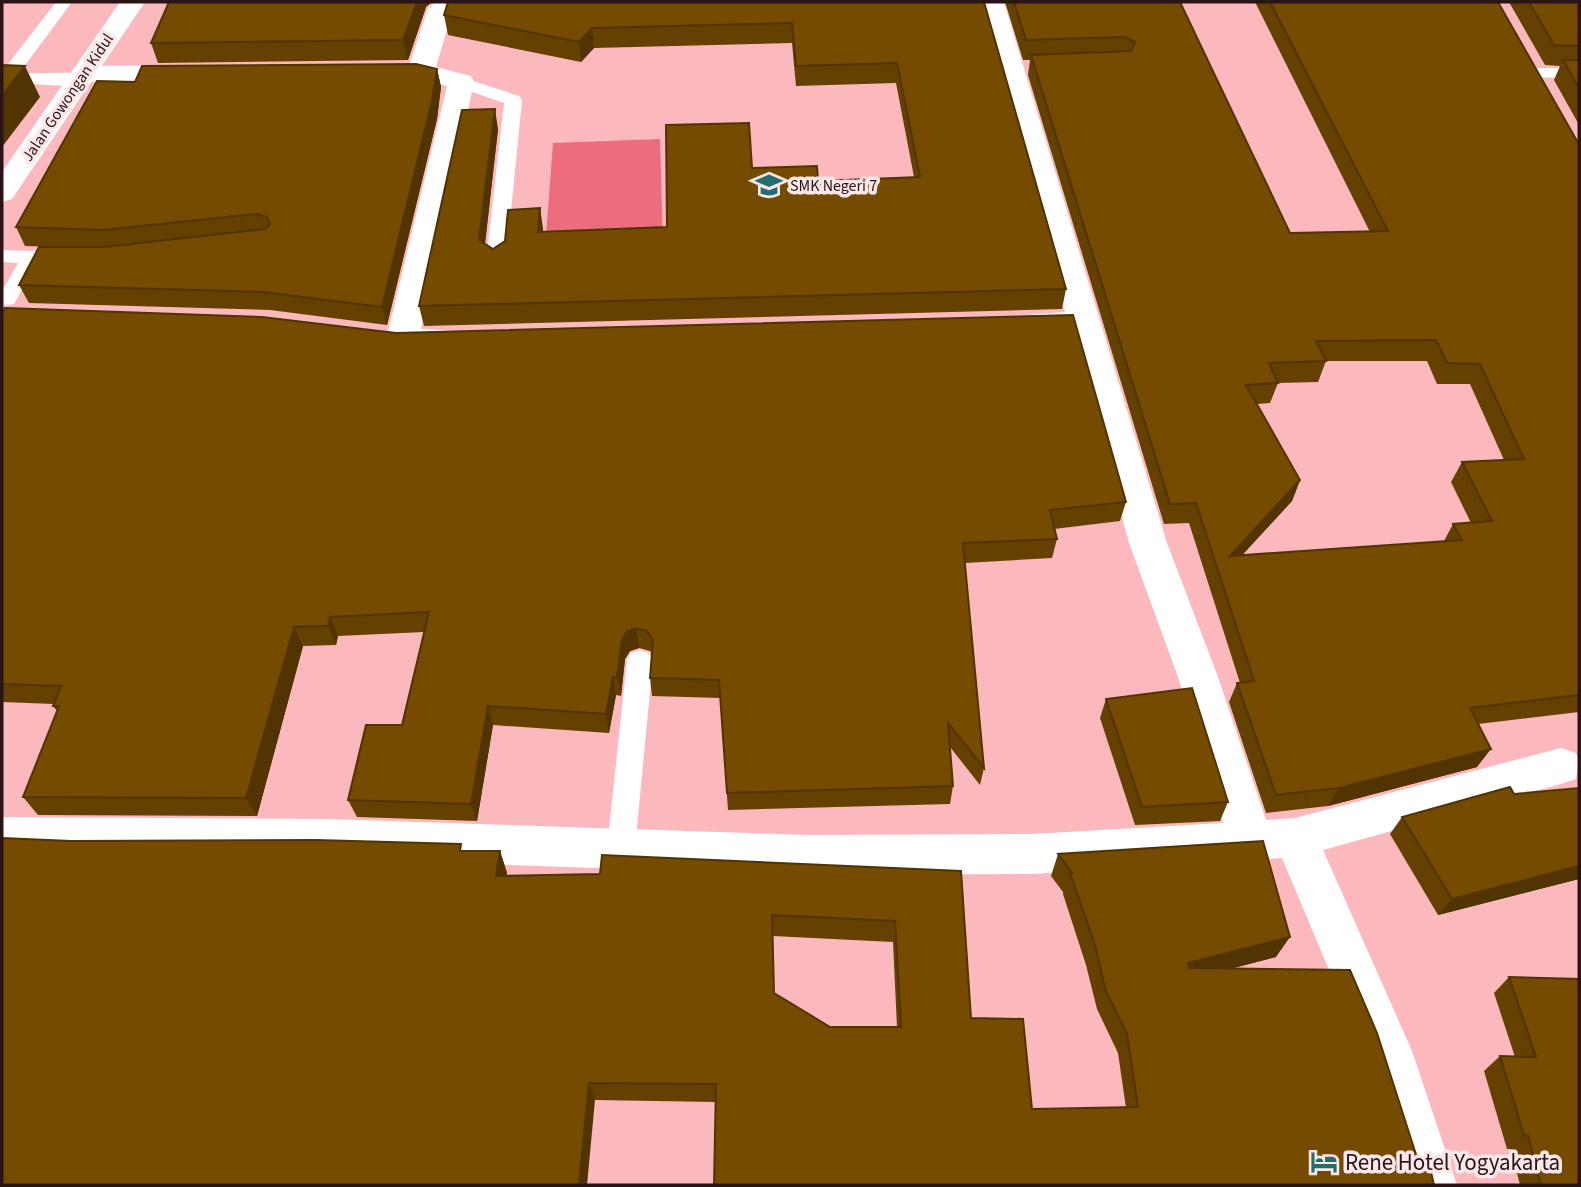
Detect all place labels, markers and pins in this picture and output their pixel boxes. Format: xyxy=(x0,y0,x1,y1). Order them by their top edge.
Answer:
school or university icon: SMK Negeri 7 xyxy=(754,170,784,200)
place label: SMK Negeri 7 xyxy=(790,175,877,197)
place label: Rene Hotel Yogyakarta xyxy=(1345,1146,1560,1179)
hotel icon: Rene Hotel Yogyakarta xyxy=(1309,1147,1339,1177)

